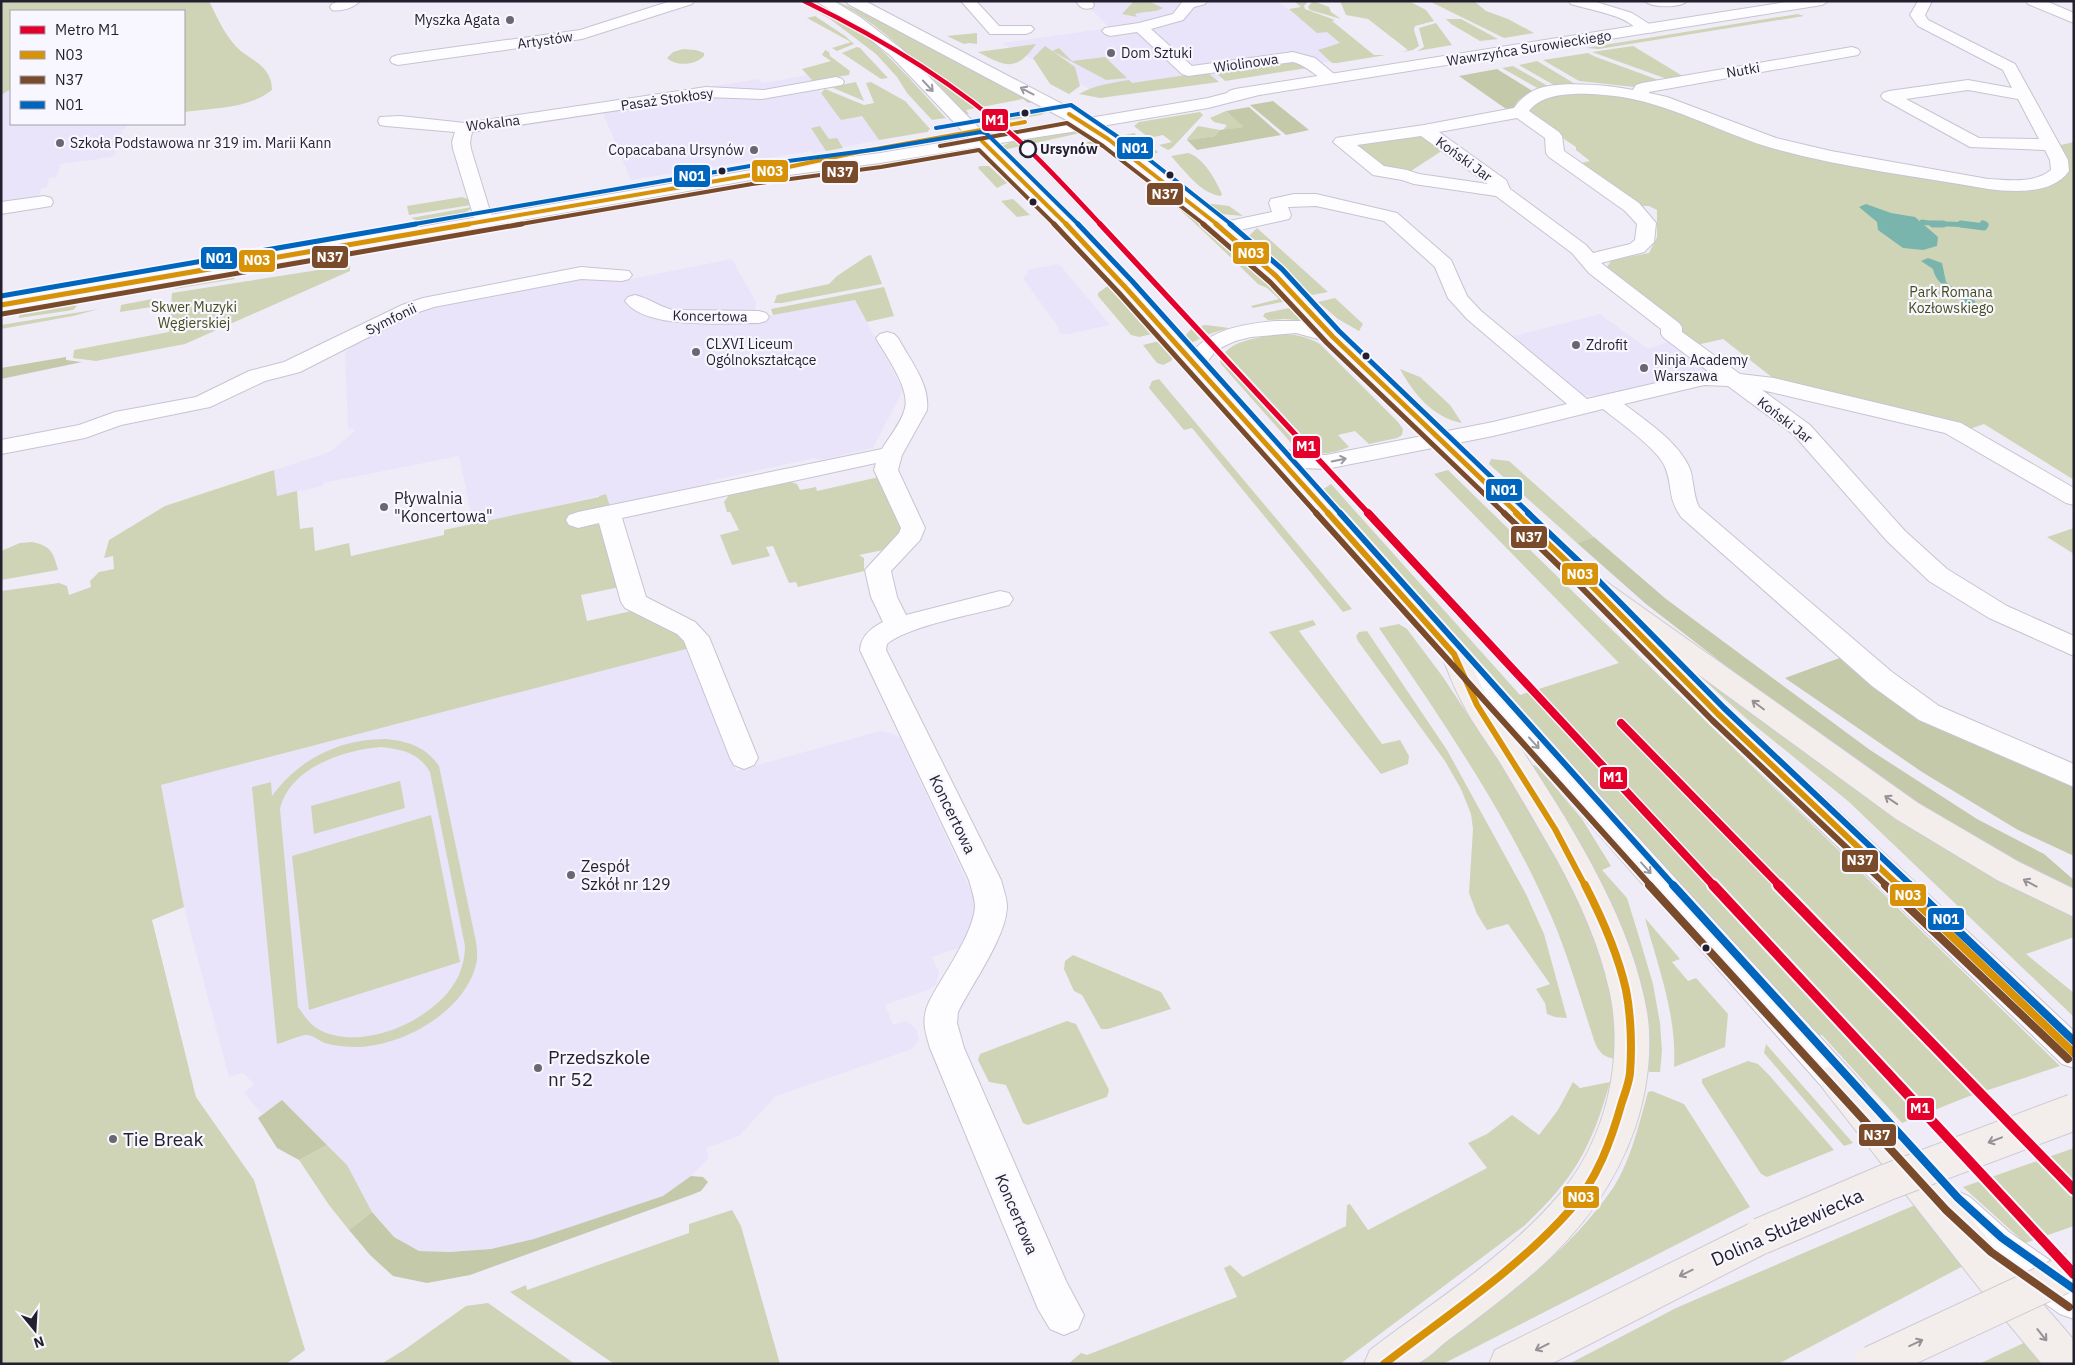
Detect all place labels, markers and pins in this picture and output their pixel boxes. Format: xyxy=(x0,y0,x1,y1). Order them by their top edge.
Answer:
place label: Myszka Agata xyxy=(414,11,501,29)
marker: Myszka Agata xyxy=(504,14,516,26)
place label: Dom Sztuki xyxy=(1121,44,1192,62)
marker: Dom Sztuki xyxy=(1105,47,1117,59)
unlabelled marker xyxy=(1020,108,1030,118)
place label: Szkoła Podstawowa nr 319 im. Marii Kann xyxy=(70,134,331,152)
marker: Szkoła Podstawowa nr 319 im. Marii Kann xyxy=(54,137,66,149)
marker: Ursynów xyxy=(1019,140,1037,158)
place label: Ursynów xyxy=(1040,140,1098,158)
place label: Copacabana Ursynów xyxy=(608,141,744,159)
marker: Copacabana Ursynów xyxy=(748,144,760,156)
unlabelled marker xyxy=(717,166,727,176)
unlabelled marker xyxy=(1165,170,1175,180)
unlabelled marker xyxy=(1028,197,1038,207)
place label: CLXVI Liceum Ogólnokształcące xyxy=(706,335,817,369)
place label: Zdrofit xyxy=(1586,336,1628,354)
marker: Zdrofit xyxy=(1570,339,1582,351)
marker: CLXVI Liceum Ogólnokształcące xyxy=(690,346,702,358)
unlabelled marker xyxy=(1361,351,1371,361)
place label: Ninja Academy Warszawa xyxy=(1654,351,1748,385)
marker: Ninja Academy Warszawa xyxy=(1638,362,1650,374)
place label: Pływalnia "Koncertowa" xyxy=(394,488,493,526)
marker: Pływalnia "Koncertowa" xyxy=(378,501,390,513)
place label: Zespół Szkół nr 129 xyxy=(581,856,671,894)
marker: Zespół Szkół nr 129 xyxy=(565,869,577,881)
unlabelled marker xyxy=(1701,943,1711,953)
place label: Przedszkole nr 52 xyxy=(548,1045,650,1091)
marker: Przedszkole nr 52 xyxy=(532,1062,544,1074)
place label: Tie Break xyxy=(123,1127,203,1151)
marker: Tie Break xyxy=(107,1133,119,1145)

